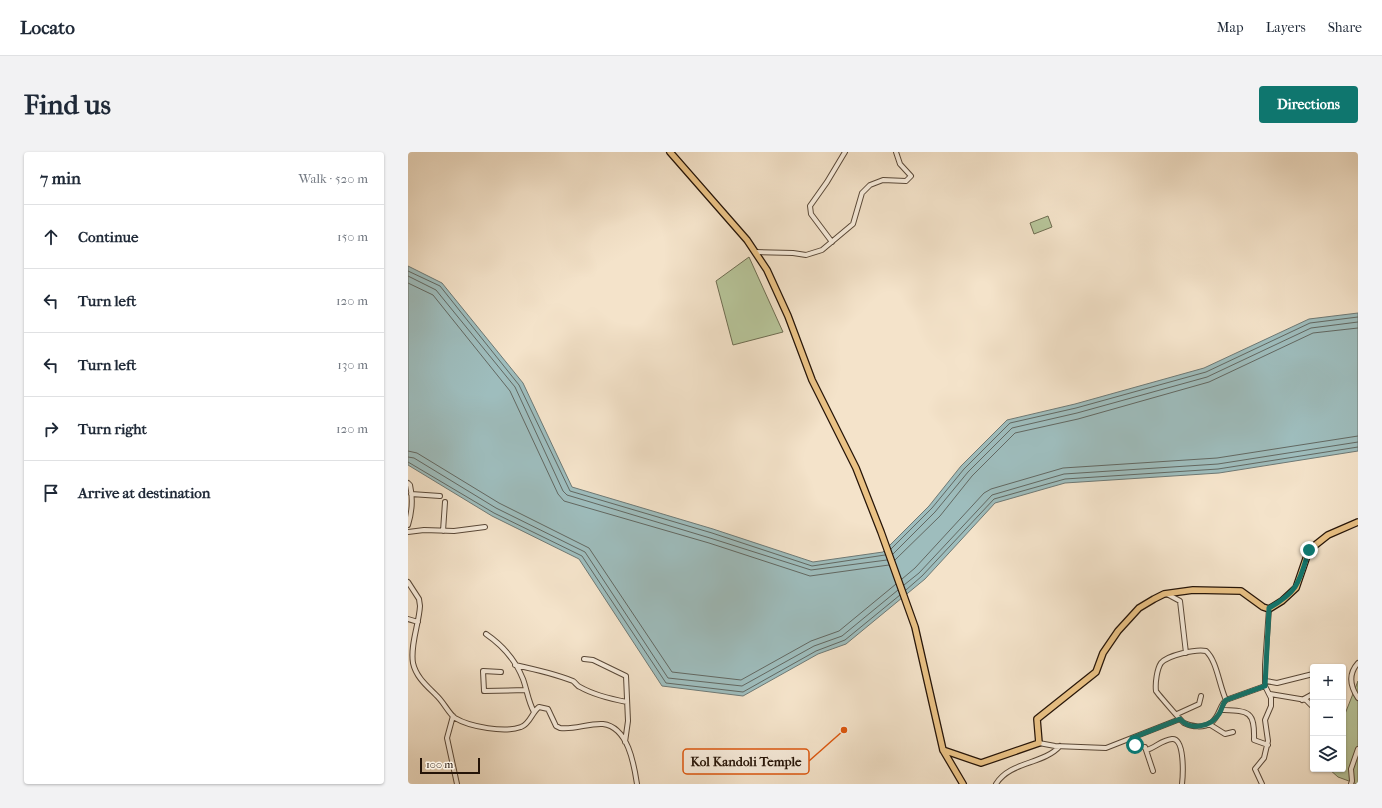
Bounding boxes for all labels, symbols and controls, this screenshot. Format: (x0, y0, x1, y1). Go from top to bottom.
text: Locato (20, 17, 75, 39)
text: Map (1217, 19, 1244, 36)
text: Layers (1266, 19, 1306, 36)
text: Share (1328, 19, 1362, 36)
button: Directions (1259, 86, 1358, 123)
text: Find us (24, 88, 111, 121)
text: 7 min (40, 168, 81, 188)
text: Walk · 520 m (299, 171, 368, 186)
icon: ahead (40, 226, 62, 248)
text: Continue (78, 228, 138, 246)
text: 150 m (337, 229, 368, 244)
icon: left (40, 290, 62, 312)
text: Turn left (78, 292, 136, 310)
text: 120 m (336, 293, 368, 308)
icon: left (40, 354, 62, 376)
text: Turn left (78, 356, 136, 374)
text: 130 m (337, 357, 368, 372)
icon: right (40, 418, 62, 440)
text: Turn right (78, 420, 147, 438)
text: 120 m (336, 421, 368, 436)
icon: arrive (40, 482, 62, 504)
text: Arrive at destination (78, 484, 210, 502)
route end (1300, 541, 1318, 559)
map controls (1310, 664, 1346, 772)
button: + (1310, 664, 1346, 700)
button: − (1310, 700, 1346, 736)
route start (1126, 736, 1144, 754)
button: layers (1310, 736, 1346, 772)
callout: Kol Kandoli Temple (683, 749, 809, 774)
text: Kol Kandoli Temple (691, 754, 802, 770)
scale bar (420, 756, 480, 775)
text: 100 m (426, 758, 454, 771)

